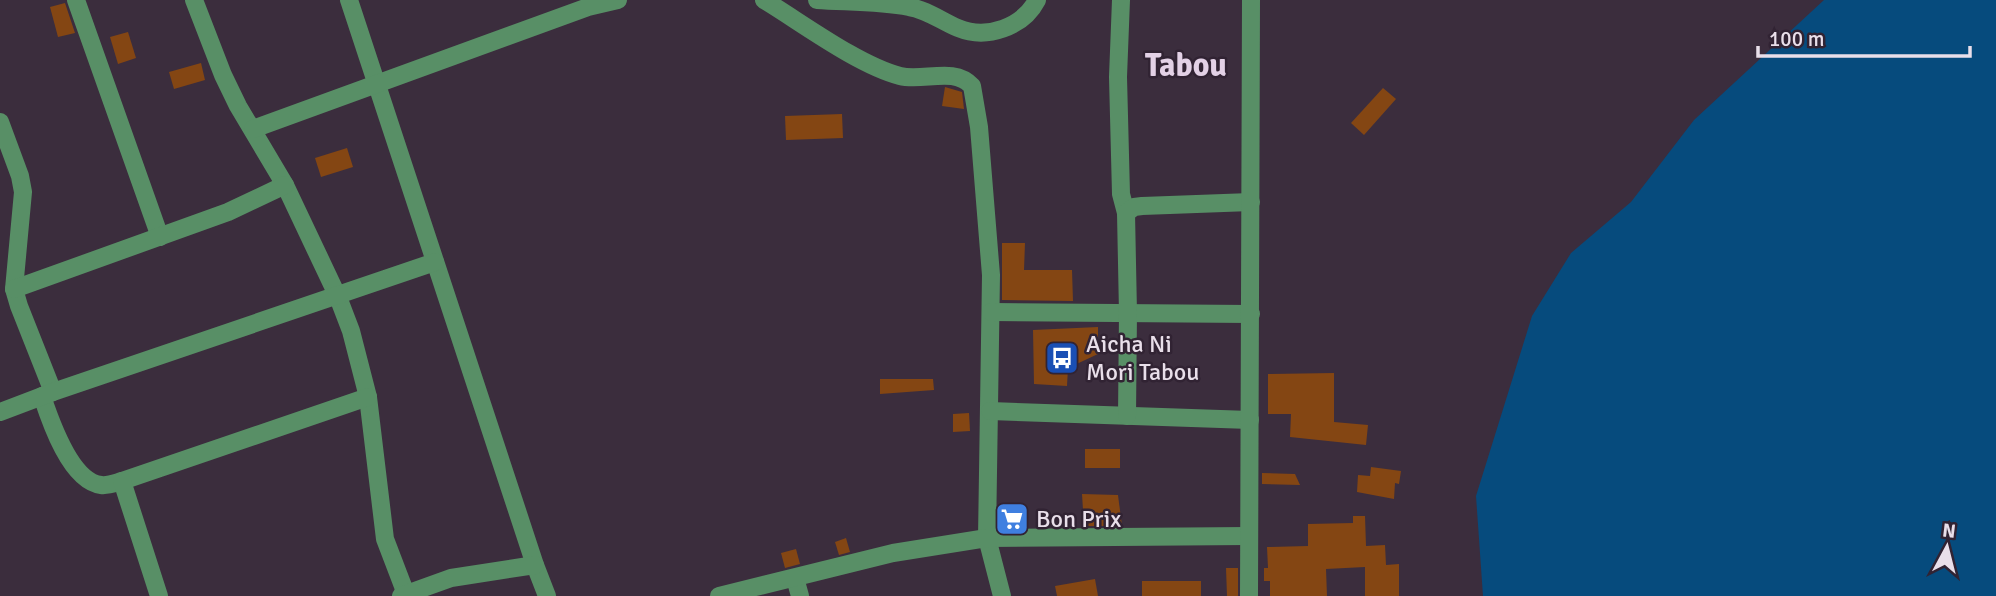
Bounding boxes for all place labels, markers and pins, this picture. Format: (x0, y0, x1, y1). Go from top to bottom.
place label: Aicha Ni Mori Tabou (1086, 329, 1199, 387)
bus stop icon: Aicha Ni Mori Tabou (1043, 339, 1081, 377)
supermarket icon: Bon Prix (993, 500, 1031, 538)
place label: Bon Prix (1036, 504, 1121, 534)

